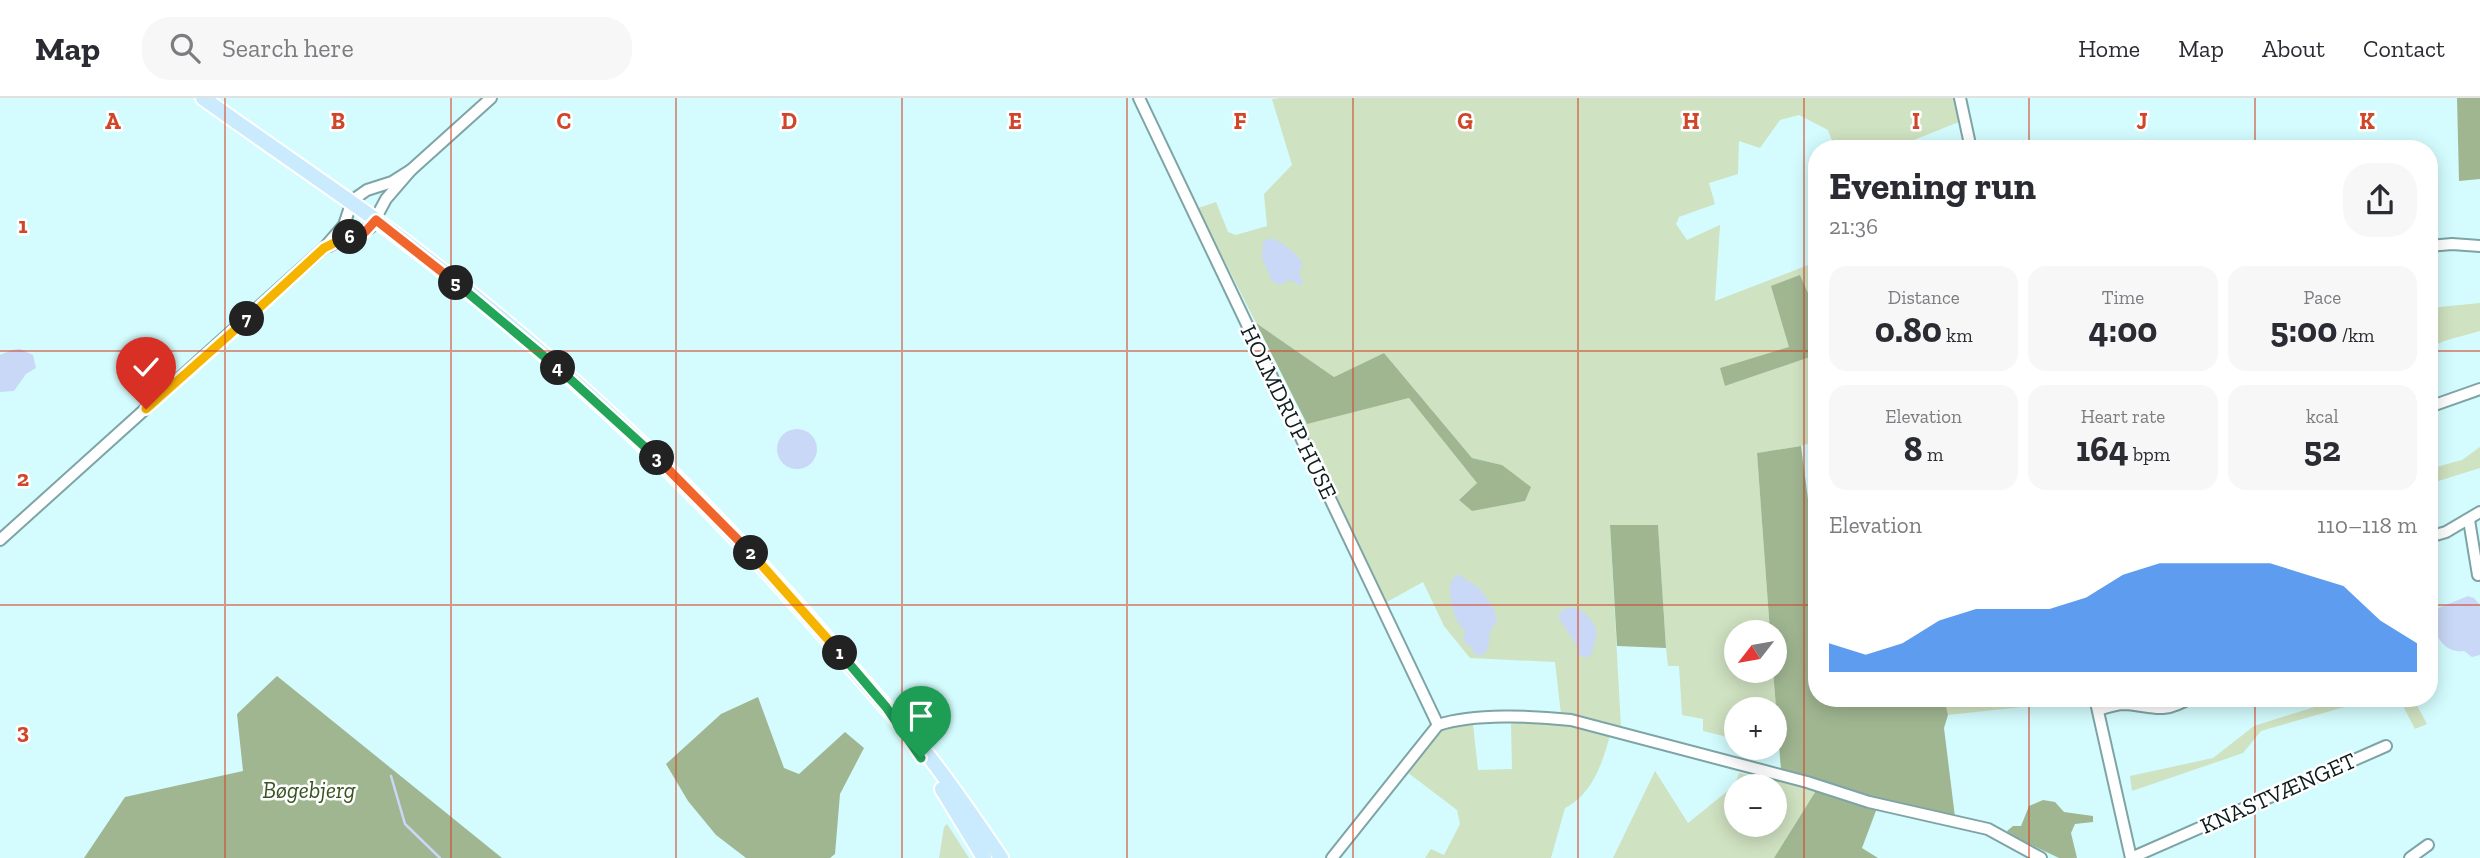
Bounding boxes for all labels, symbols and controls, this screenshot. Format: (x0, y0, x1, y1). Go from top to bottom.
search box (142, 17, 632, 80)
text: Map (35, 29, 100, 68)
icon: search (166, 29, 204, 67)
text: Search here (222, 32, 354, 64)
text: Home (2078, 34, 2140, 63)
text: Map (2178, 34, 2224, 63)
text: About (2262, 34, 2325, 63)
text: Contact (2363, 34, 2445, 63)
text: A (105, 107, 121, 135)
text: B (331, 107, 345, 135)
text: C (557, 107, 571, 135)
text: D (781, 107, 797, 135)
text: E (1008, 107, 1022, 135)
text: F (1233, 107, 1247, 135)
text: G (1457, 107, 1473, 135)
text: H (1682, 107, 1700, 135)
text: I (1912, 107, 1920, 135)
text: J (2136, 107, 2148, 135)
text: K (2359, 107, 2375, 135)
text: Evening run (1829, 163, 2036, 209)
button: share (2343, 163, 2417, 237)
text: 1 (18, 211, 28, 239)
text: 21:36 (1829, 212, 1878, 240)
pin: 6 (332, 220, 368, 254)
text: 6 (344, 225, 355, 248)
pin: 5 (438, 266, 474, 300)
text: 5 (451, 271, 460, 294)
text: Distance (1888, 286, 1960, 309)
text: Time (2102, 286, 2144, 309)
text: Pace (2303, 286, 2341, 309)
pin: 7 (230, 302, 264, 336)
text: 7 (242, 307, 251, 330)
text: 0.80 (1875, 309, 1942, 351)
text: 4:00 (2089, 309, 2157, 351)
text: 5:00 (2270, 309, 2337, 351)
street label: HOLMDRUP HUSE (1235, 320, 1343, 504)
text: km (1942, 324, 1973, 347)
text: /km (2337, 324, 2374, 347)
pin (116, 337, 176, 409)
icon: check (127, 348, 165, 386)
pin: 4 (540, 350, 576, 386)
text: 4 (552, 356, 563, 379)
text: Elevation (1885, 405, 1962, 428)
text: Heart rate (2081, 405, 2165, 428)
text: kcal (2306, 405, 2339, 428)
text: 8 (1904, 428, 1923, 470)
text: 164 (2076, 428, 2129, 470)
text: 52 (2304, 428, 2341, 470)
pin: 3 (640, 440, 674, 476)
text: m (1923, 443, 1943, 466)
text: bpm (2129, 443, 2170, 466)
text: 3 (651, 446, 662, 469)
text: 2 (17, 464, 29, 492)
text: Elevation (1829, 511, 1922, 539)
text: 110–118 m (2317, 511, 2417, 539)
pin: 2 (734, 536, 768, 570)
text: 2 (745, 541, 756, 564)
north arrow (1724, 620, 1787, 682)
map controls (1724, 620, 1787, 837)
pin: 1 (822, 636, 858, 670)
text: 1 (836, 641, 843, 664)
pin (891, 686, 951, 758)
icon: arrive (902, 697, 940, 735)
button: + (1724, 697, 1787, 760)
text: 3 (17, 717, 29, 745)
street label: KNASTVÆNGET (2196, 746, 2360, 840)
button: − (1724, 774, 1787, 837)
park label: Bøgebjerg (262, 776, 356, 804)

